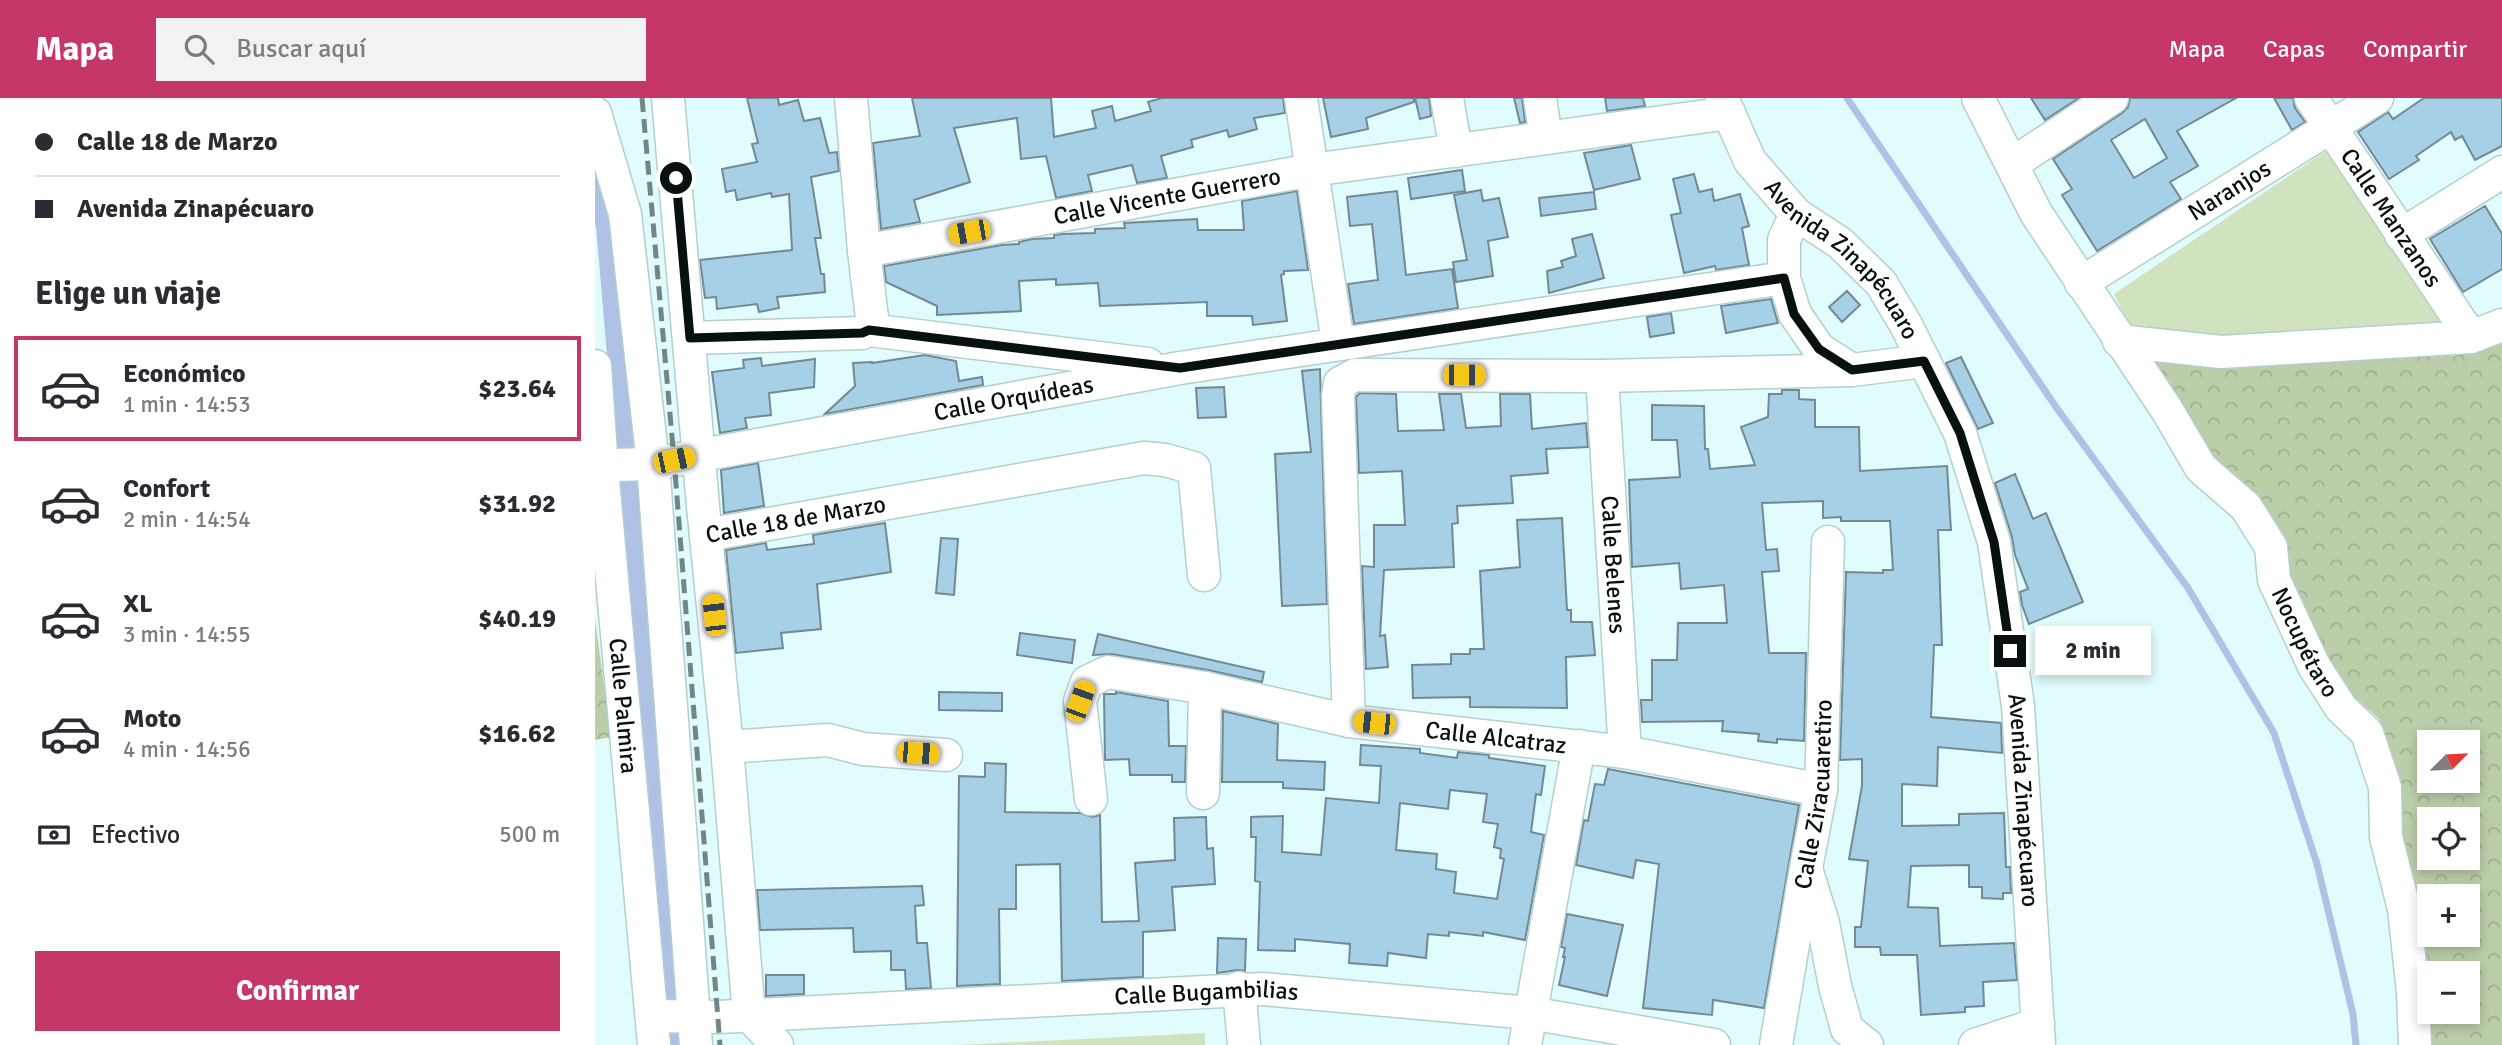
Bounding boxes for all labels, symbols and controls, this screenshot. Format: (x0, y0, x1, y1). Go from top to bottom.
search box (156, 18, 646, 81)
text: Mapa (35, 29, 114, 70)
icon: search (180, 30, 218, 68)
text: Buscar aquí (236, 33, 366, 65)
text: Mapa (2169, 34, 2225, 64)
text: Capas (2263, 34, 2325, 64)
text: Compartir (2363, 34, 2467, 64)
text: Calle 18 de Marzo (77, 126, 278, 158)
street label: Calle Manzanos (2334, 142, 2448, 293)
street label: Naranjos (2182, 153, 2276, 227)
street label: Calle Vicente Guerrero (1051, 161, 1283, 231)
route start (660, 162, 692, 194)
street label: Avenida Zinapécuaro (1758, 173, 1926, 344)
text: Avenida Zinapécuaro (77, 193, 314, 225)
car (947, 218, 992, 246)
text: Elige un viaje (35, 274, 221, 313)
icon: car (39, 357, 102, 420)
text: Económico (123, 358, 246, 390)
car (1444, 365, 1486, 386)
street label: Calle Orquídeas (931, 369, 1096, 428)
text: $23.64 (478, 373, 556, 405)
text: 1 min · 14:53 (123, 390, 251, 419)
car (652, 445, 697, 475)
icon: car (39, 472, 102, 535)
text: Confort (123, 473, 210, 505)
text: $31.92 (478, 488, 556, 520)
street label: Calle 18 de Marzo (703, 489, 888, 550)
street label: Calle Belenes (1594, 495, 1633, 635)
text: 2 min · 14:54 (123, 505, 251, 534)
street label: Nocupétaro (2265, 583, 2345, 703)
icon: car (39, 587, 102, 650)
text: XL (123, 588, 153, 620)
car (702, 593, 727, 637)
text: $40.19 (478, 603, 556, 635)
text: 3 min · 14:55 (123, 620, 251, 649)
callout: 2 min (2035, 626, 2150, 676)
route end (1994, 635, 2026, 667)
text: 2 min (2065, 636, 2121, 665)
street label: Calle Palmira (602, 637, 644, 775)
car (1063, 678, 1098, 724)
street label: Avenida Zinapécuaro (2001, 691, 2045, 908)
street label: Calle Ziracuaretiro (1788, 699, 1839, 891)
icon: car (39, 702, 102, 765)
text: Moto (123, 703, 181, 735)
car (1353, 710, 1396, 736)
street label: Calle Alcatraz (1424, 715, 1568, 760)
text: $16.62 (478, 718, 556, 750)
north arrow (2417, 730, 2480, 793)
map controls (2417, 730, 2480, 1024)
text: 4 min · 14:56 (123, 735, 251, 764)
car (897, 741, 940, 765)
button: locate (2417, 807, 2480, 870)
icon: cash (35, 816, 73, 854)
text: Efectivo (91, 819, 180, 851)
text: 500 m (499, 820, 560, 849)
button: + (2417, 884, 2480, 947)
button: Confirmar (35, 951, 560, 1031)
button: − (2417, 961, 2480, 1024)
street label: Calle Bugambilias (1113, 974, 1300, 1012)

